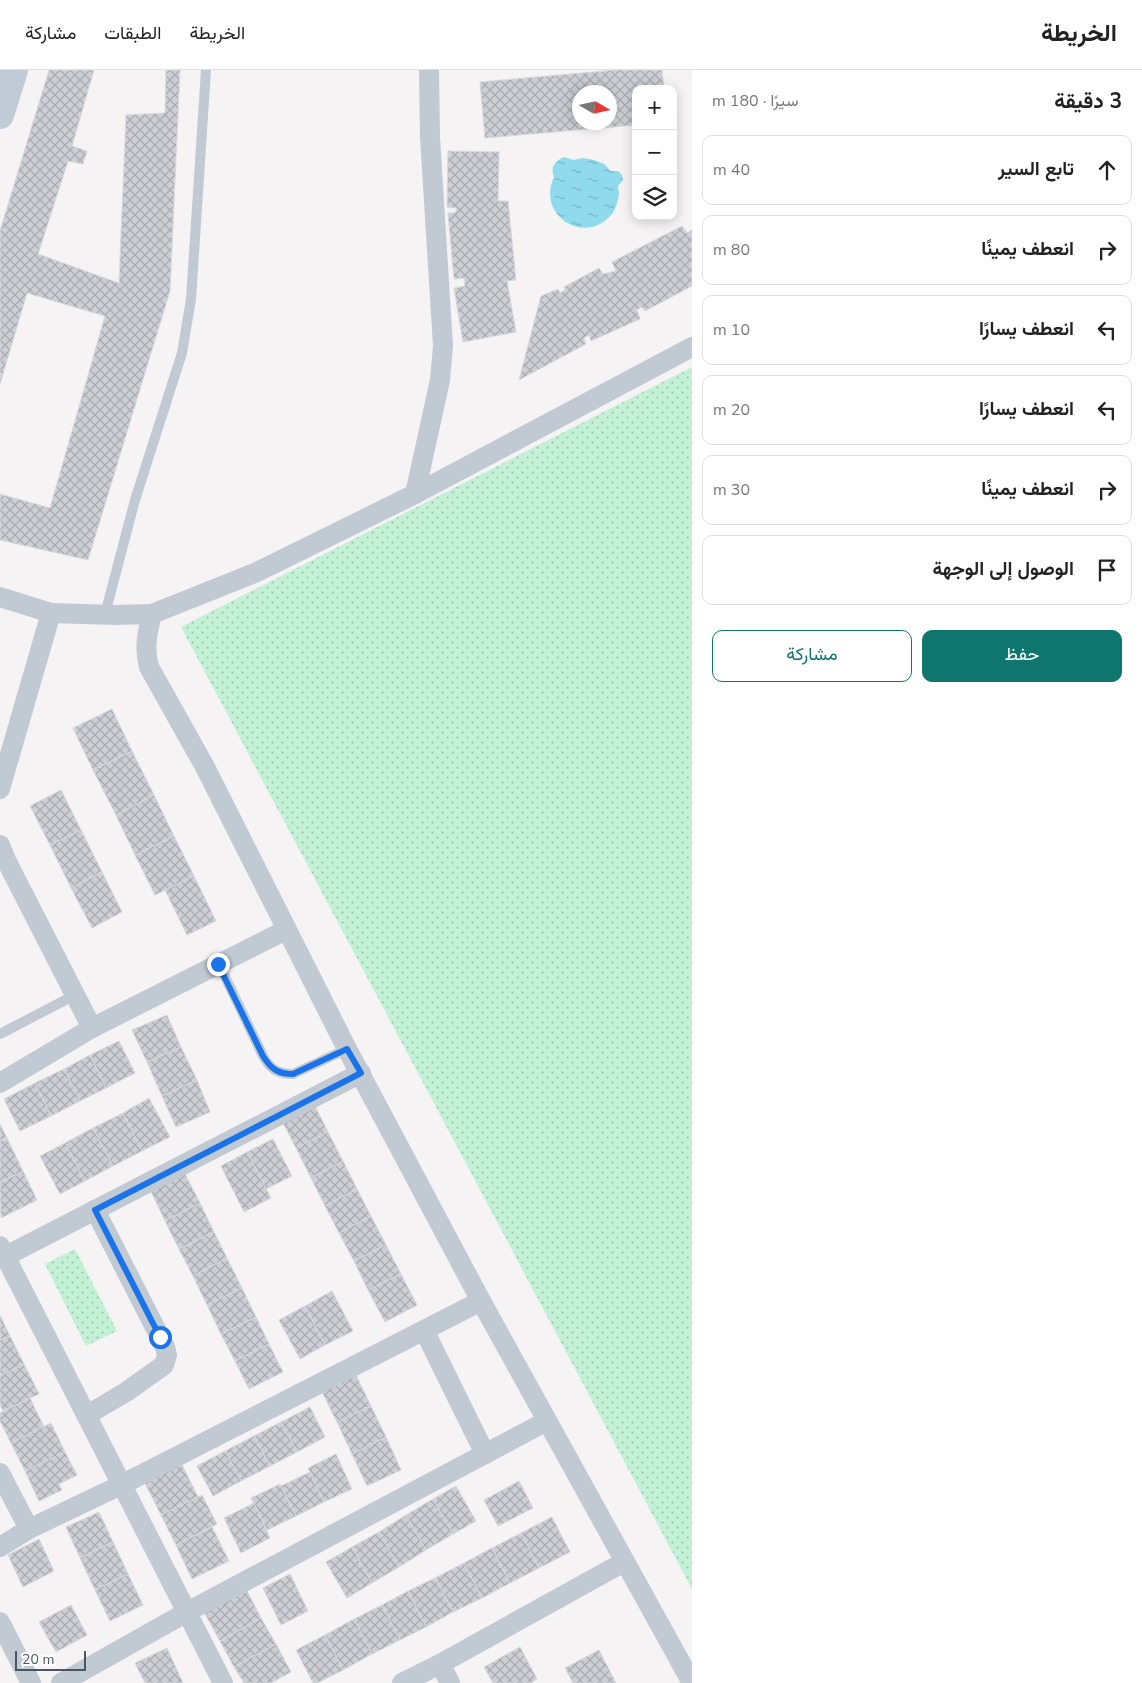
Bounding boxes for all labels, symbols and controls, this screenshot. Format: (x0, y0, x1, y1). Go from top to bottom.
text: الخريطة (1041, 17, 1117, 49)
text: مشاركة (25, 21, 76, 45)
text: الطبقات (104, 21, 161, 45)
text: الخريطة (189, 21, 245, 45)
north arrow (572, 85, 617, 130)
map controls (632, 85, 677, 220)
button: + (632, 85, 677, 130)
text: 3 دقيقة (1054, 87, 1122, 115)
text: سيرًا · 180 m (712, 90, 798, 112)
button: − (632, 130, 677, 175)
text: تابع السير (998, 156, 1074, 182)
icon: ahead (1093, 156, 1121, 184)
text: 40 m (713, 159, 750, 181)
button: layers (632, 175, 677, 220)
text: انعطف يمينًا (981, 236, 1074, 262)
icon: right (1093, 236, 1121, 264)
text: 80 m (713, 239, 750, 261)
text: انعطف يسارًا (979, 316, 1074, 342)
icon: left (1093, 316, 1121, 344)
text: 10 m (713, 319, 750, 341)
text: انعطف يسارًا (979, 396, 1074, 422)
icon: left (1093, 396, 1121, 424)
text: 20 m (713, 399, 750, 421)
text: انعطف يمينًا (981, 476, 1074, 502)
icon: right (1093, 476, 1121, 504)
text: 30 m (713, 479, 750, 501)
text: الوصول إلى الوجهة (932, 556, 1074, 582)
icon: arrive (1093, 556, 1121, 584)
button: مشاركة (712, 630, 912, 682)
button: حفظ (922, 630, 1122, 682)
route end (207, 953, 230, 976)
route start (149, 1326, 172, 1349)
scale bar (15, 1648, 86, 1671)
text: 20 m (22, 1650, 54, 1669)

